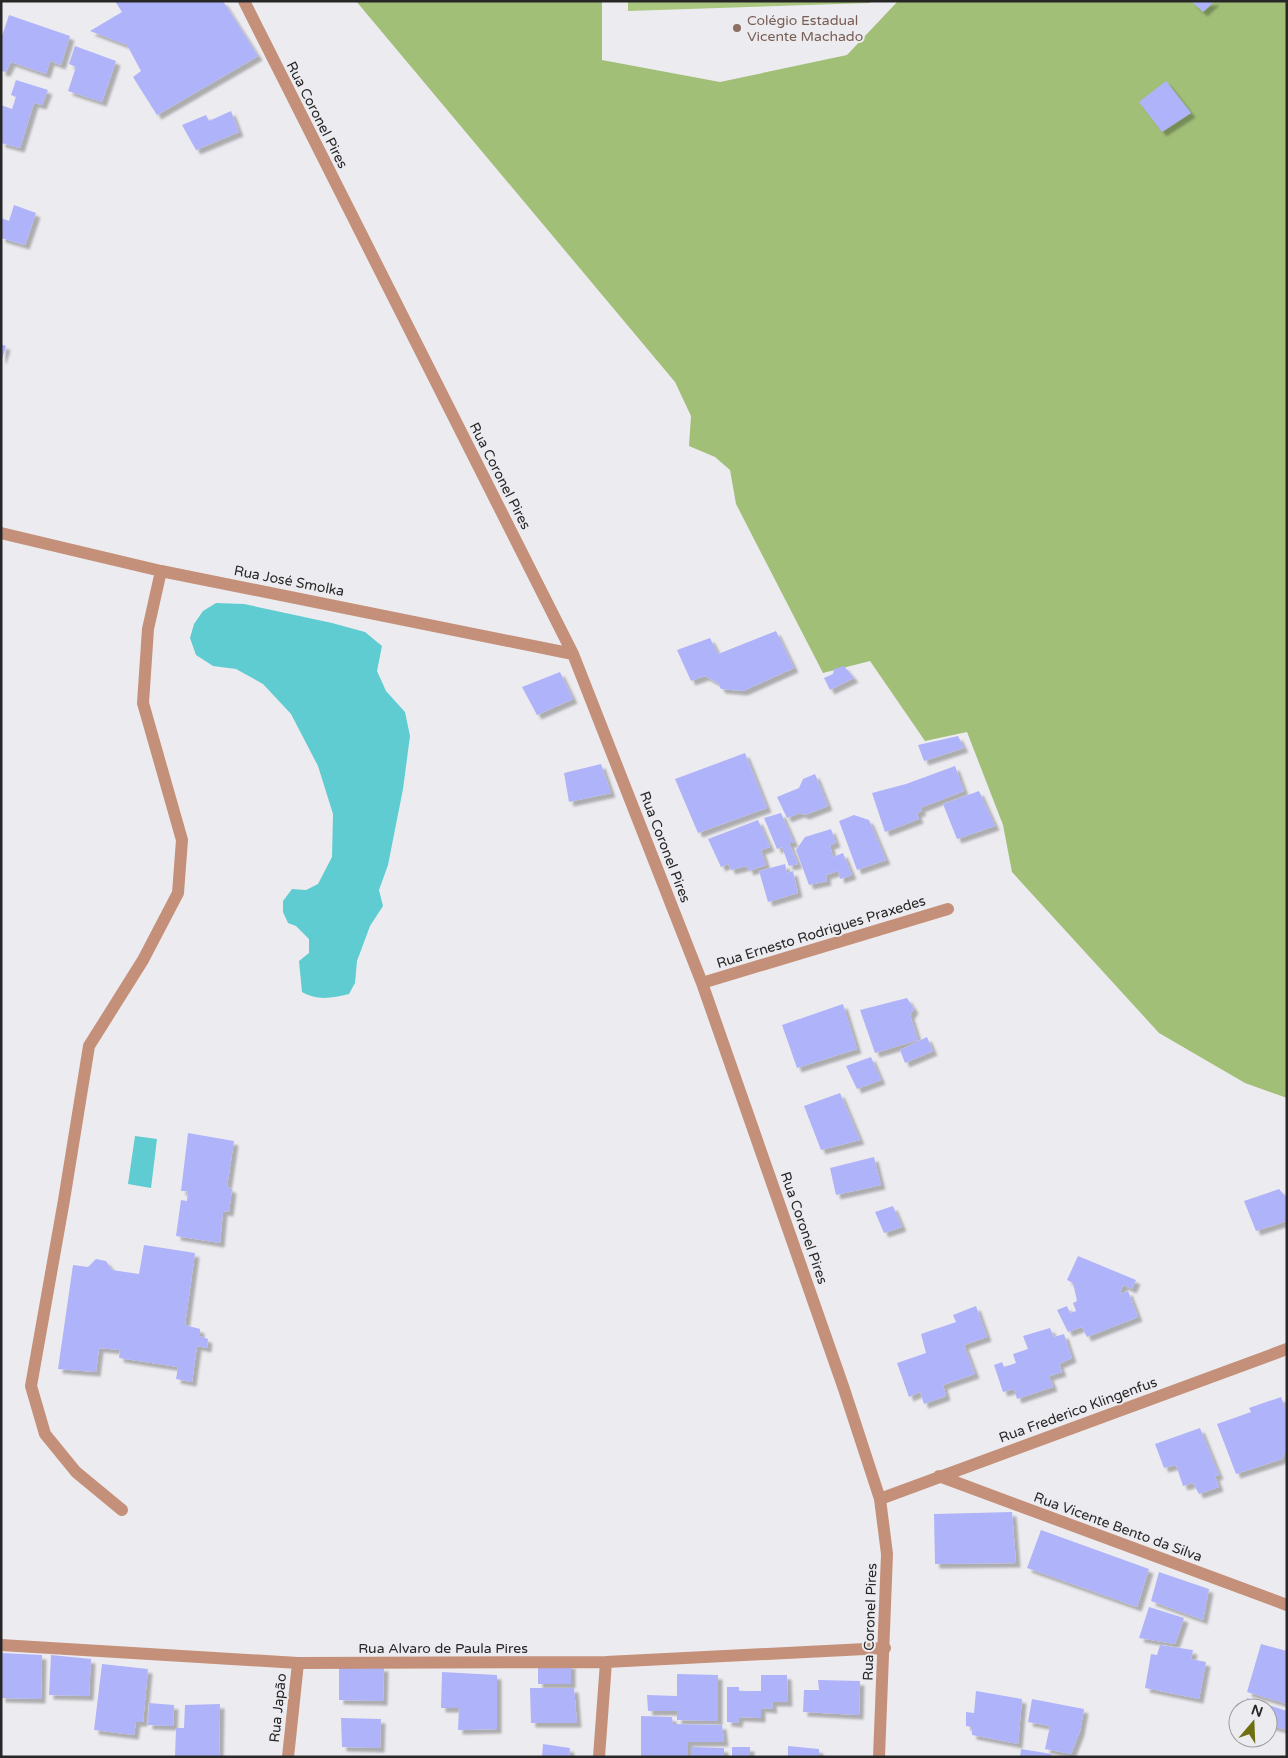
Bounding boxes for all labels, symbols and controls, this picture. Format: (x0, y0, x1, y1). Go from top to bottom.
place label: Colégio Estadual Vicente Machado (747, 12, 863, 45)
marker: Colégio Estadual Vicente Machado (731, 22, 743, 34)
street label: Rua Coronel Pires (283, 59, 351, 172)
street label: Rua Coronel Pires (466, 420, 534, 533)
street label: Rua José Smolka (232, 562, 346, 600)
street label: Rua Coronel Pires (636, 789, 694, 905)
street label: Rua Ernesto Rodrigues Praxedes (714, 892, 928, 972)
street label: Rua Coronel Pires (777, 1170, 831, 1287)
street label: Rua Frederico Klingenfus (997, 1373, 1160, 1447)
street label: Rua Vicente Bento da Silva (1032, 1489, 1204, 1565)
street label: Rua Coronel Pires (859, 1563, 881, 1681)
street label: Rua Alvaro de Paula Pires (358, 1640, 528, 1657)
street label: Rua Japão (266, 1672, 290, 1744)
north arrow (1228, 1698, 1278, 1748)
text: N (1249, 1701, 1265, 1721)

